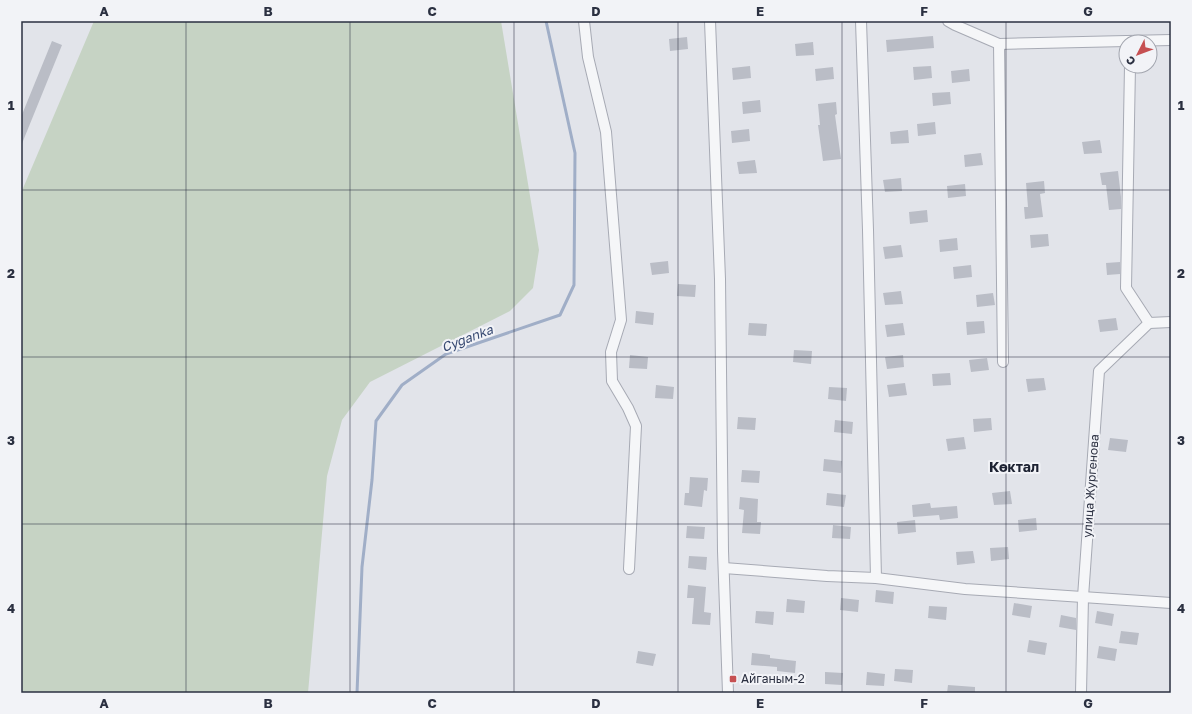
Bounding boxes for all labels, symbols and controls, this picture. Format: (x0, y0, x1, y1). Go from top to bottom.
text: A (99, 3, 109, 19)
text: B (263, 3, 273, 19)
text: C (427, 3, 437, 19)
text: D (591, 3, 601, 19)
text: E (756, 3, 764, 19)
text: F (920, 3, 928, 19)
text: G (1083, 3, 1093, 19)
north arrow (1118, 34, 1158, 74)
text: С (1123, 54, 1138, 68)
text: 1 (8, 97, 15, 113)
text: 1 (1178, 97, 1185, 113)
text: 2 (7, 265, 15, 281)
text: 2 (1177, 265, 1185, 281)
water label: Cyganka (439, 321, 496, 355)
text: 3 (7, 432, 15, 448)
text: 3 (1177, 432, 1185, 448)
street label: улица Жургенова (1079, 434, 1102, 538)
district label: Көктал (989, 458, 1039, 475)
text: 4 (7, 600, 15, 616)
text: 4 (1177, 600, 1185, 616)
place label: Айганым-2 (741, 671, 805, 686)
marker: Айганым-2 (728, 674, 738, 684)
text: A (99, 695, 109, 711)
text: B (263, 695, 273, 711)
text: C (427, 695, 437, 711)
text: D (591, 695, 601, 711)
text: E (756, 695, 764, 711)
text: F (920, 695, 928, 711)
text: G (1083, 695, 1093, 711)

